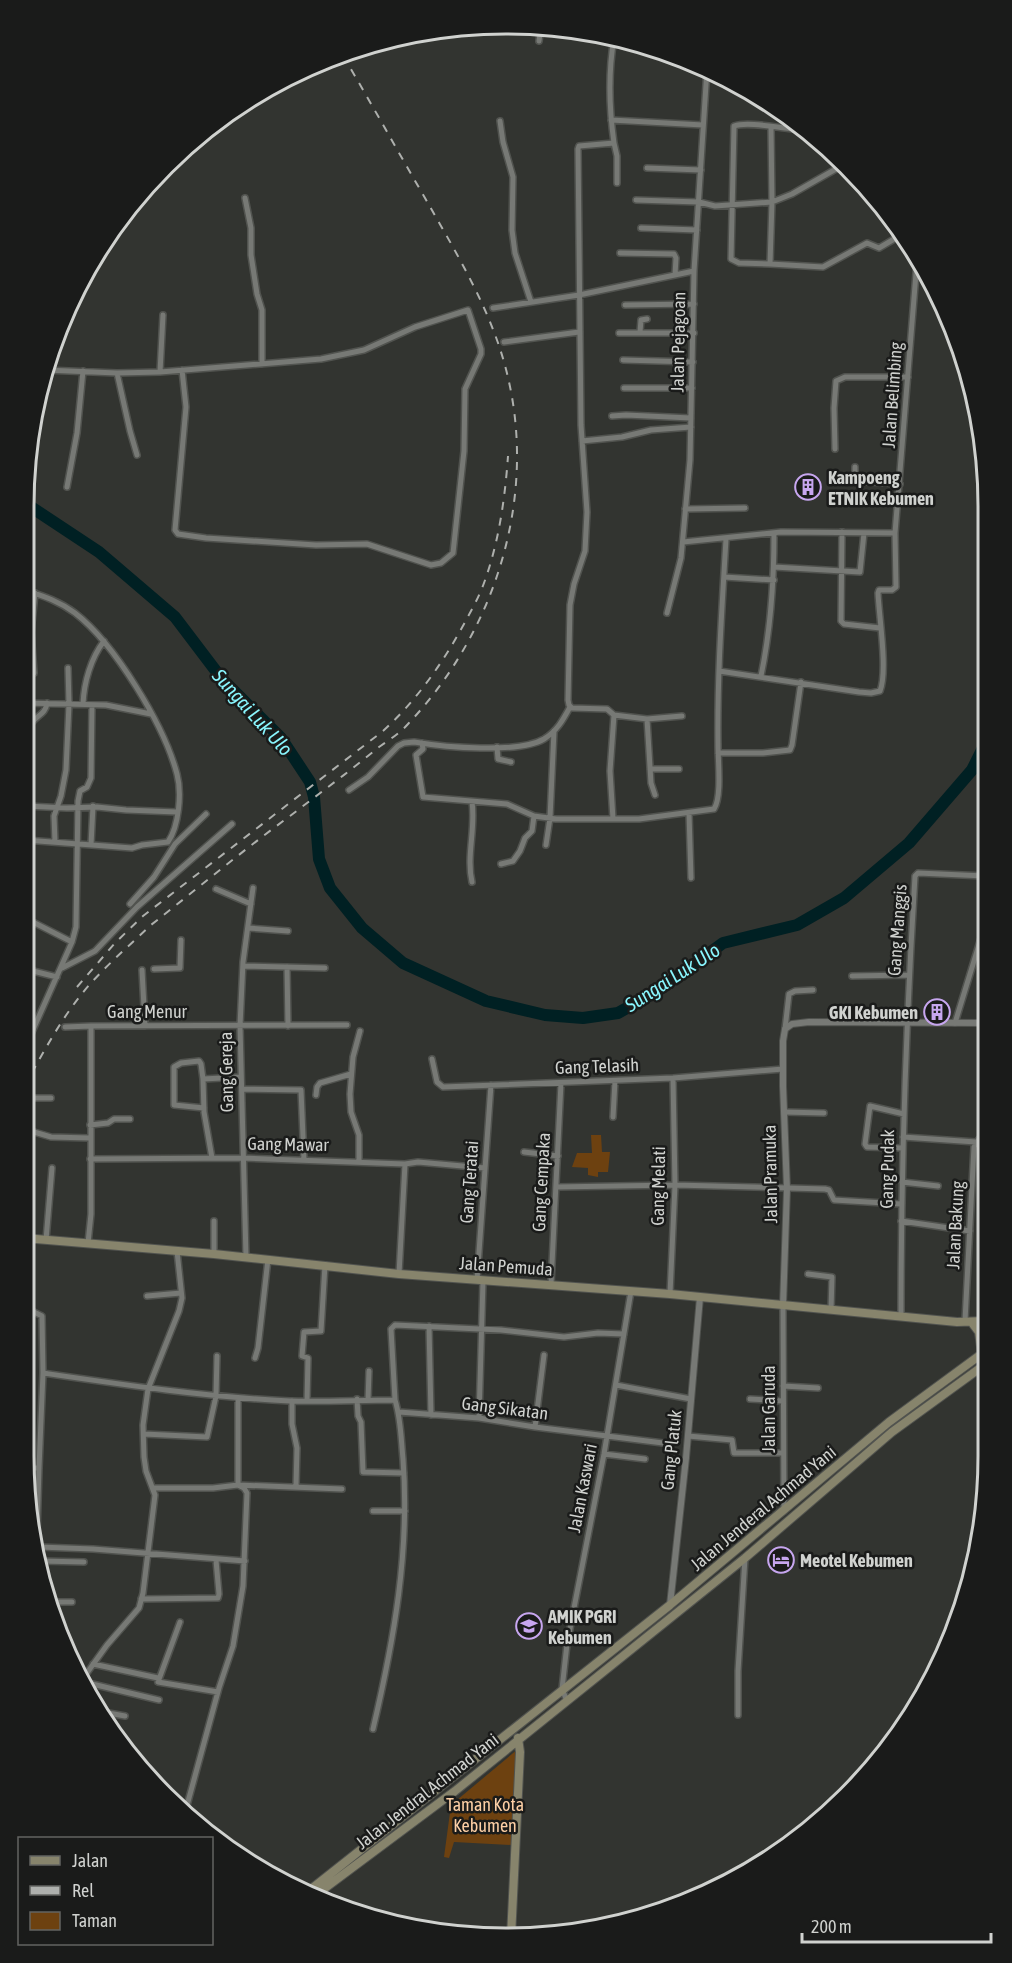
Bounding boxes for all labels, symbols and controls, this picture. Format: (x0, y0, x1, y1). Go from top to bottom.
street label: Jalan Pejagoan (667, 291, 689, 393)
street label: Jalan Belimbing (878, 341, 906, 449)
place label: Kampoeng ETNIK Kebumen (828, 467, 934, 509)
building icon: Kampoeng ETNIK Kebumen (793, 472, 823, 502)
water label: Sungai Luk Ulo (207, 663, 298, 760)
street label: Gang Manggis (883, 884, 911, 976)
water label: Sungai Luk Ulo (619, 938, 724, 1017)
building icon: GKI Kebumen (922, 997, 952, 1027)
street label: Gang Menur (107, 1001, 188, 1022)
place label: GKI Kebumen (829, 1002, 918, 1023)
street label: Gang Gereja (215, 1032, 237, 1112)
street label: Gang Telasih (555, 1054, 639, 1078)
street label: Jalan Pramuka (759, 1125, 781, 1223)
street label: Gang Pudak (876, 1129, 898, 1209)
street label: Gang Cempaka (528, 1132, 554, 1232)
street label: Gang Mawar (247, 1133, 330, 1155)
street label: Gang Teratai (456, 1140, 482, 1224)
street label: Gang Melati (647, 1146, 669, 1226)
street label: Jalan Bakung (942, 1180, 968, 1270)
street label: Jalan Pemuda (458, 1252, 554, 1280)
street label: Jalan Garuda (758, 1365, 779, 1453)
street label: Gang Sikatan (460, 1392, 550, 1424)
street label: Gang Platuk (656, 1409, 686, 1491)
street label: Jalan Jenderal Achmad Yani (686, 1441, 840, 1575)
street label: Jalan Kaswari (563, 1442, 601, 1534)
hotel icon: Meotel Kebumen (766, 1545, 796, 1575)
place label: Meotel Kebumen (800, 1550, 913, 1571)
place label: AMIK PGRI Kebumen (547, 1606, 617, 1648)
school or university icon: AMIK PGRI Kebumen (514, 1611, 544, 1641)
street label: Jalan Jendral Achmad Yani (352, 1729, 502, 1853)
park label: Taman Kota Kebumen (446, 1794, 524, 1836)
legend (18, 1837, 213, 1945)
text: Jalan (72, 1850, 108, 1871)
text: Rel (72, 1880, 94, 1901)
scale bar (802, 1906, 991, 1944)
text: Taman (72, 1910, 117, 1931)
text: 200 m (811, 1916, 852, 1937)

